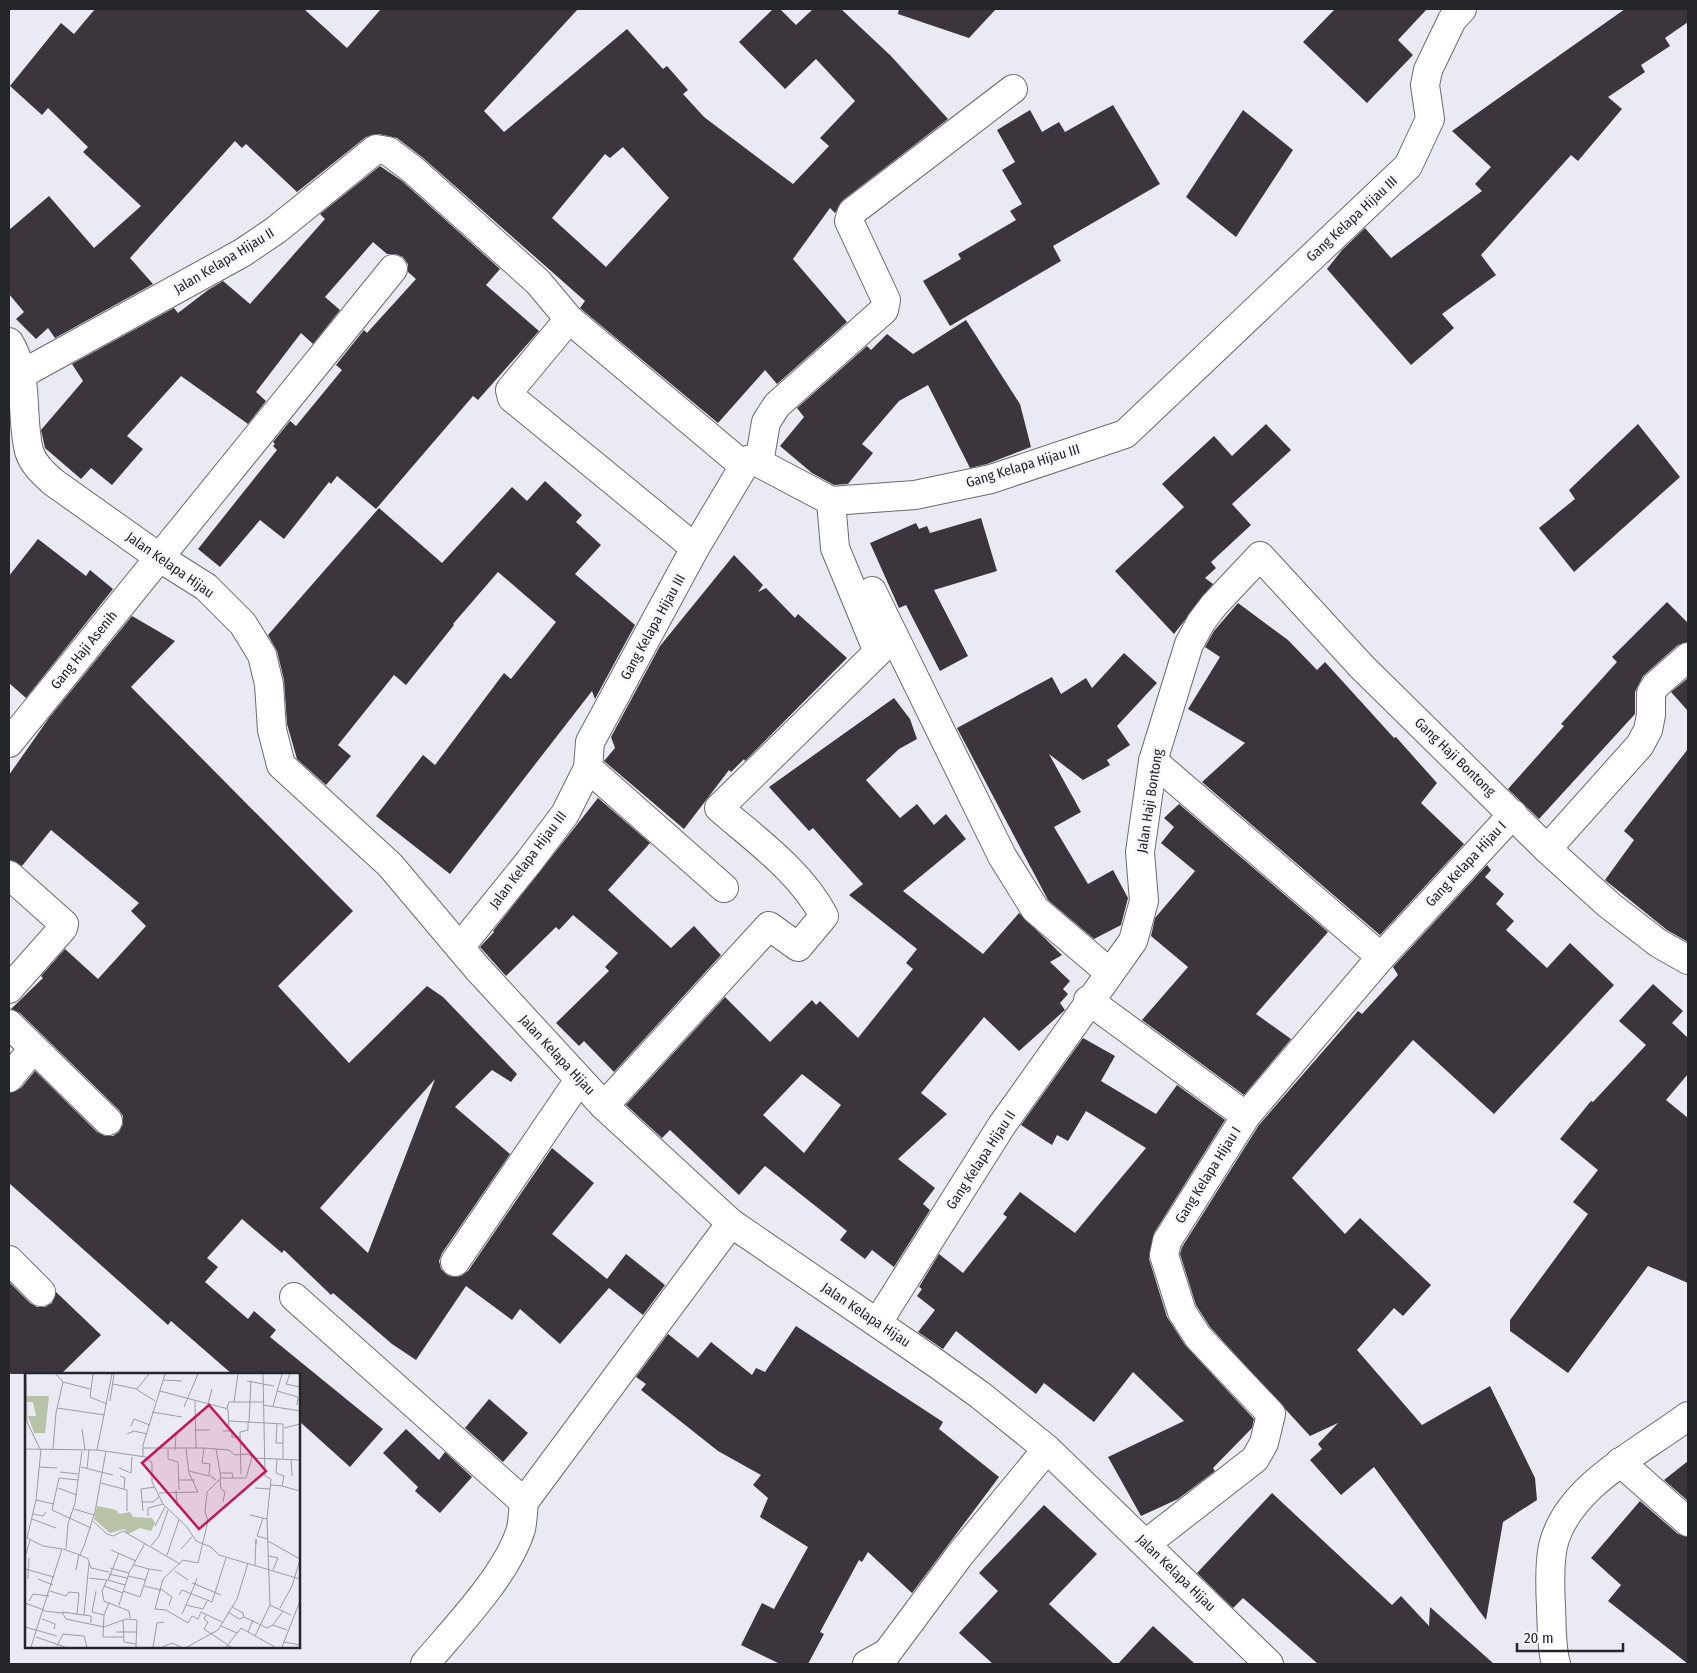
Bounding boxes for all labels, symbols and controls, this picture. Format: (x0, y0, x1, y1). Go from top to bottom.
street label: Gang Kelapa Hijau III (1303, 172, 1401, 266)
street label: Jalan Kelapa Hijau II (171, 224, 277, 298)
street label: Gang Kelapa Hijau III (964, 441, 1082, 491)
street label: Jalan Kelapa Hijau (123, 528, 217, 602)
street label: Gang Kelapa Hijau III (617, 571, 689, 683)
street label: Gang Haji Asenih (47, 607, 121, 693)
street label: Gang Haji Bontong (1411, 714, 1499, 800)
street label: Jalan Haji Bontong (1133, 747, 1167, 854)
street label: Jalan Kelapa Hijau III (486, 808, 570, 912)
street label: Gang Kelapa Hijau I (1422, 818, 1510, 910)
street label: Jalan Kelapa Hijau (515, 1011, 599, 1099)
street label: Gang Kelapa Hijau II (943, 1107, 1019, 1213)
street label: Gang Kelapa Hijau I (1171, 1123, 1245, 1227)
street label: Jalan Kelapa Hijau (818, 1279, 914, 1351)
inset map (25, 1373, 300, 1648)
street label: Jalan Kelapa Hijau (1133, 1531, 1219, 1615)
scale bar (1517, 1620, 1623, 1652)
text: 20 m (1524, 1629, 1554, 1647)

